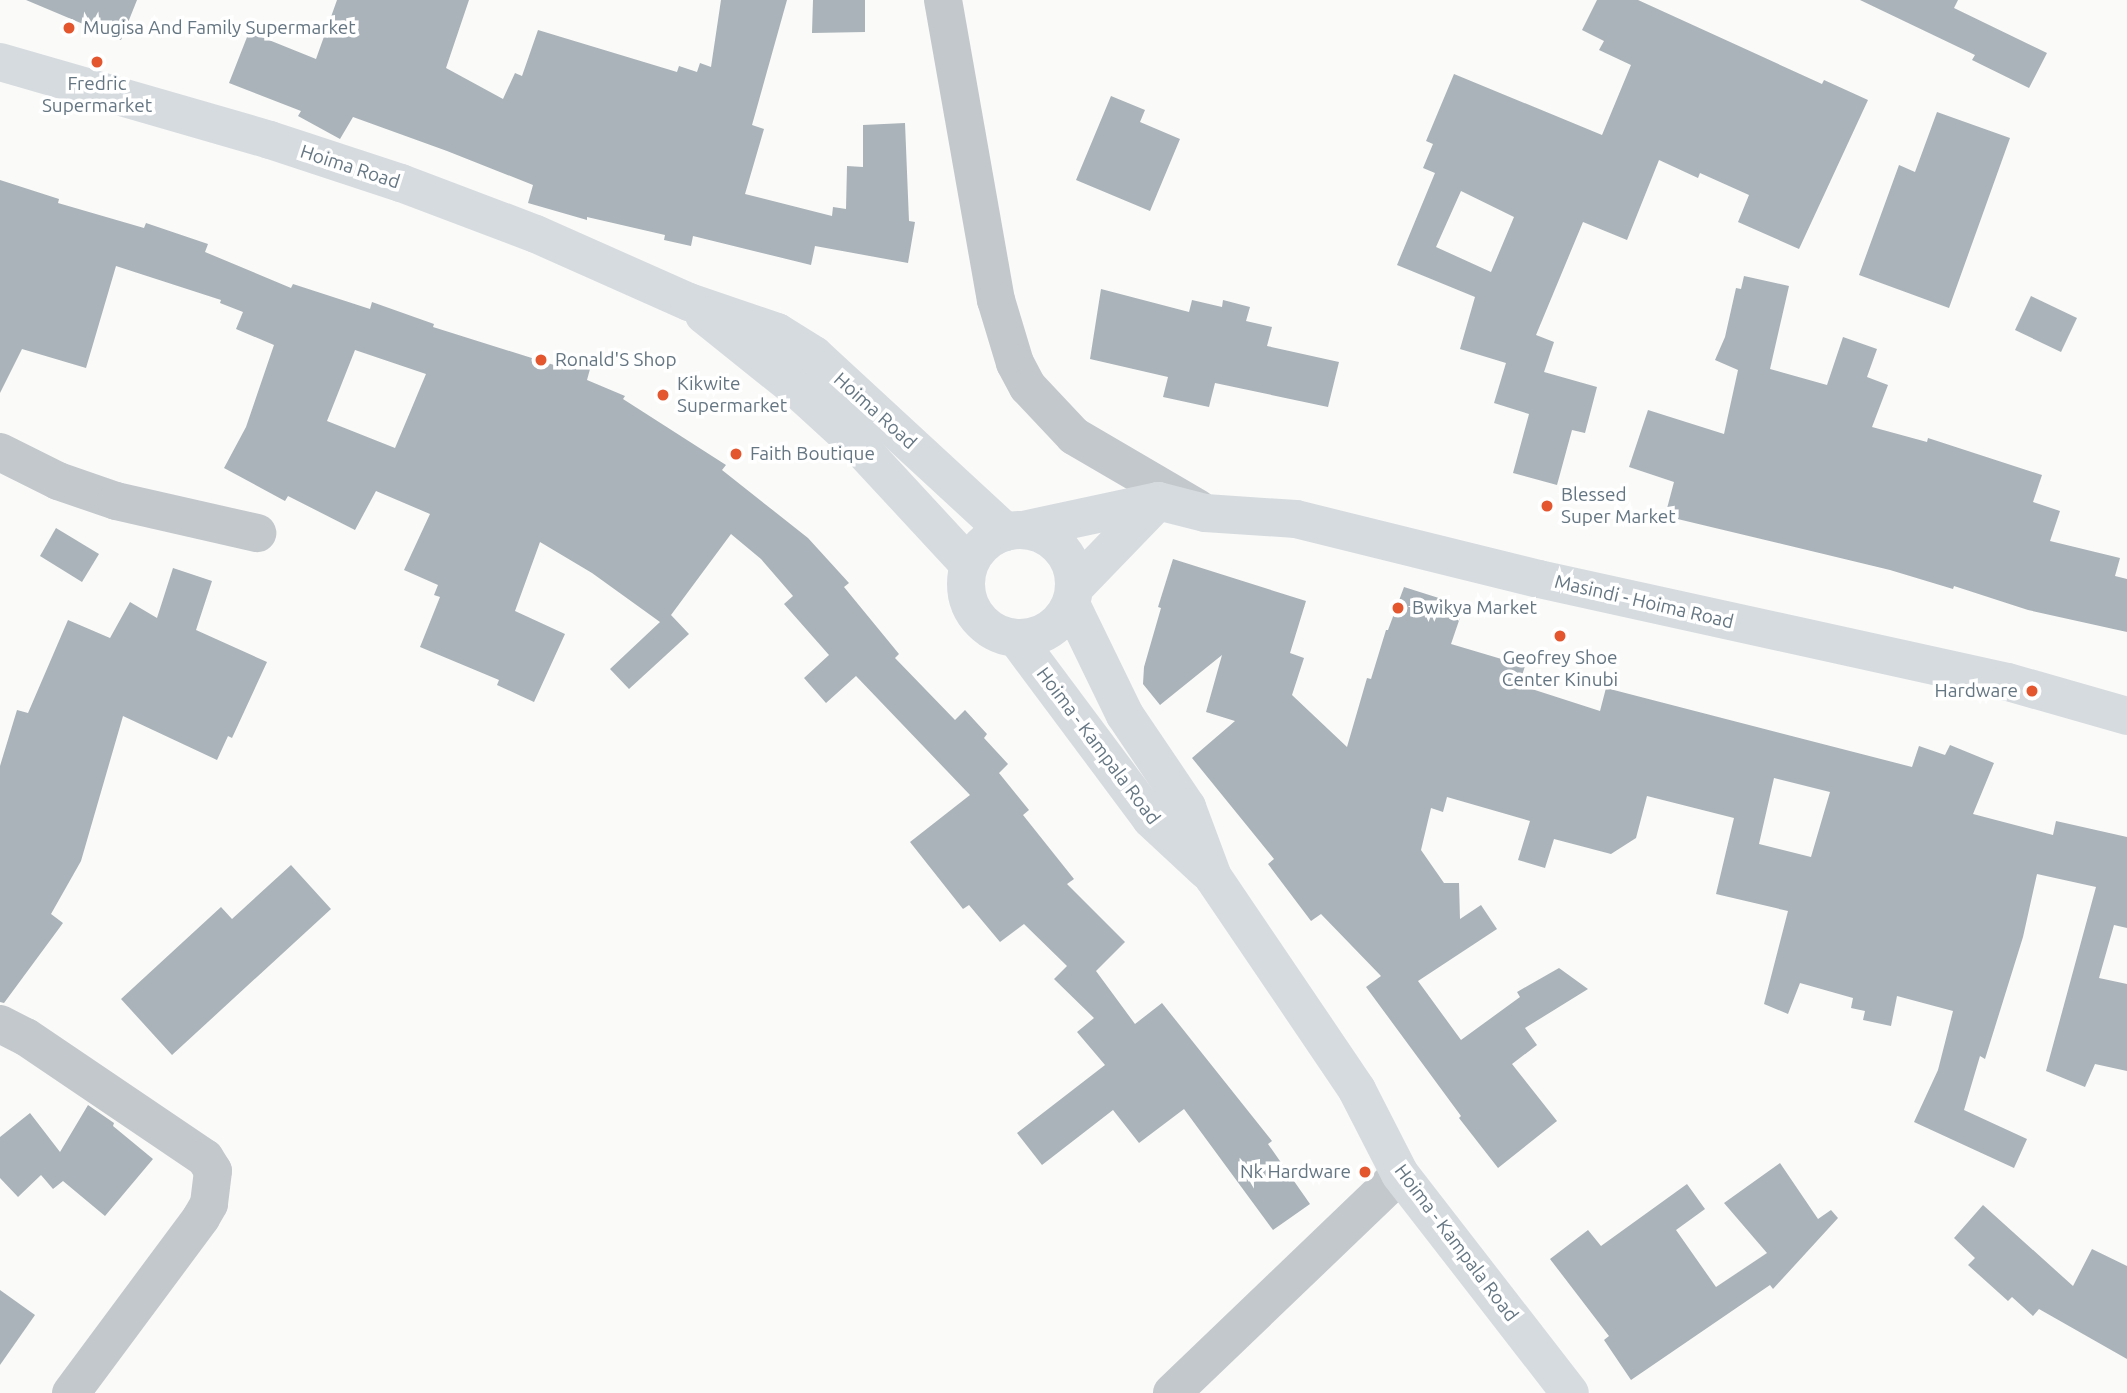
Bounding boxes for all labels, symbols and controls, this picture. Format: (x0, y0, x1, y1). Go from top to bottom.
place label: Mugisa And Family Supermarket (83, 17, 356, 39)
marker: Mugisa And Family Supermarket (61, 20, 77, 36)
marker: Fredric Supermarket (89, 54, 105, 70)
place label: Fredric Supermarket (42, 73, 152, 117)
street label: Hoima Road (297, 140, 403, 194)
place label: Ronald'S Shop (555, 349, 677, 371)
marker: Ronald'S Shop (533, 352, 549, 368)
street label: Hoima Road (829, 368, 921, 454)
place label: Kikwite Supermarket (677, 373, 787, 417)
marker: Kikwite Supermarket (655, 387, 671, 403)
place label: Faith Boutique (750, 443, 875, 465)
marker: Faith Boutique (728, 446, 744, 462)
place label: Blessed Super Market (1561, 484, 1676, 528)
marker: Blessed Super Market (1539, 498, 1555, 514)
street label: Masindi - Hoima Road (1552, 570, 1736, 634)
place label: Bwikya Market (1412, 597, 1537, 619)
marker: Bwikya Market (1390, 600, 1406, 616)
marker: Geofrey Shoe Center Kinubi (1552, 628, 1568, 644)
place label: Geofrey Shoe Center Kinubi (1502, 647, 1618, 691)
street label: Hoima - Kampala Road (1031, 663, 1165, 829)
place label: Hardware (1935, 680, 2018, 702)
marker: Hardware (2024, 683, 2040, 699)
street label: Hoima - Kampala Road (1389, 1160, 1523, 1326)
place label: Nk Hardware (1240, 1161, 1351, 1183)
marker: Nk Hardware (1357, 1164, 1373, 1180)

